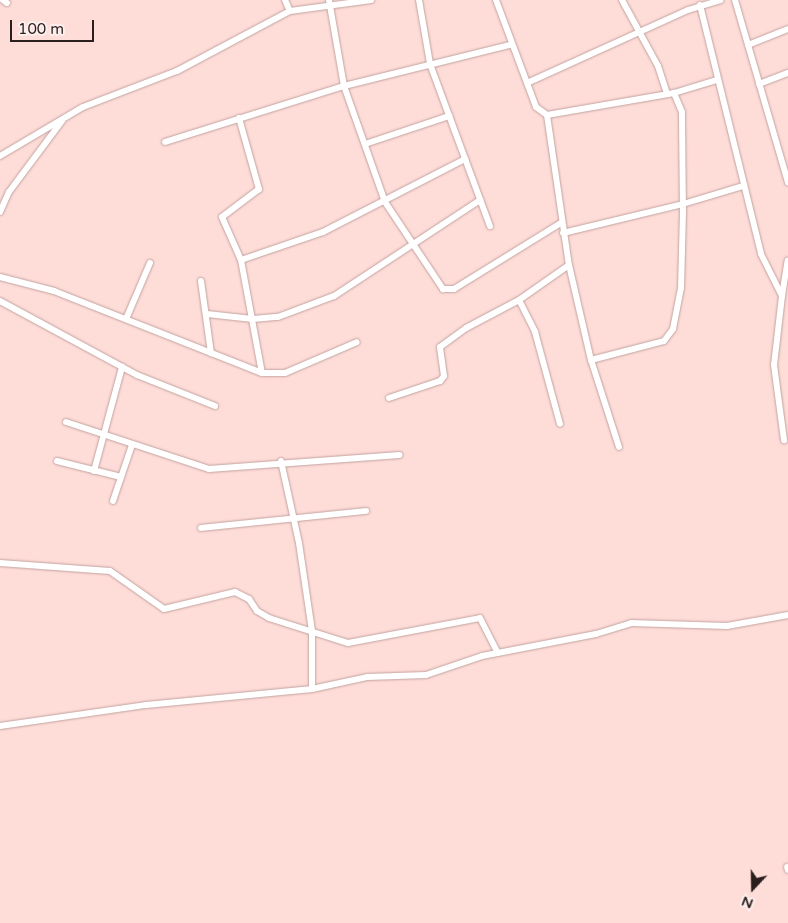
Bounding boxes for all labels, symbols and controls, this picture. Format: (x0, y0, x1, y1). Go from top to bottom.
scale bar (12, 10, 96, 42)
text: 100 m (18, 20, 64, 38)
north arrow (728, 863, 778, 913)
text: N (739, 893, 756, 912)

